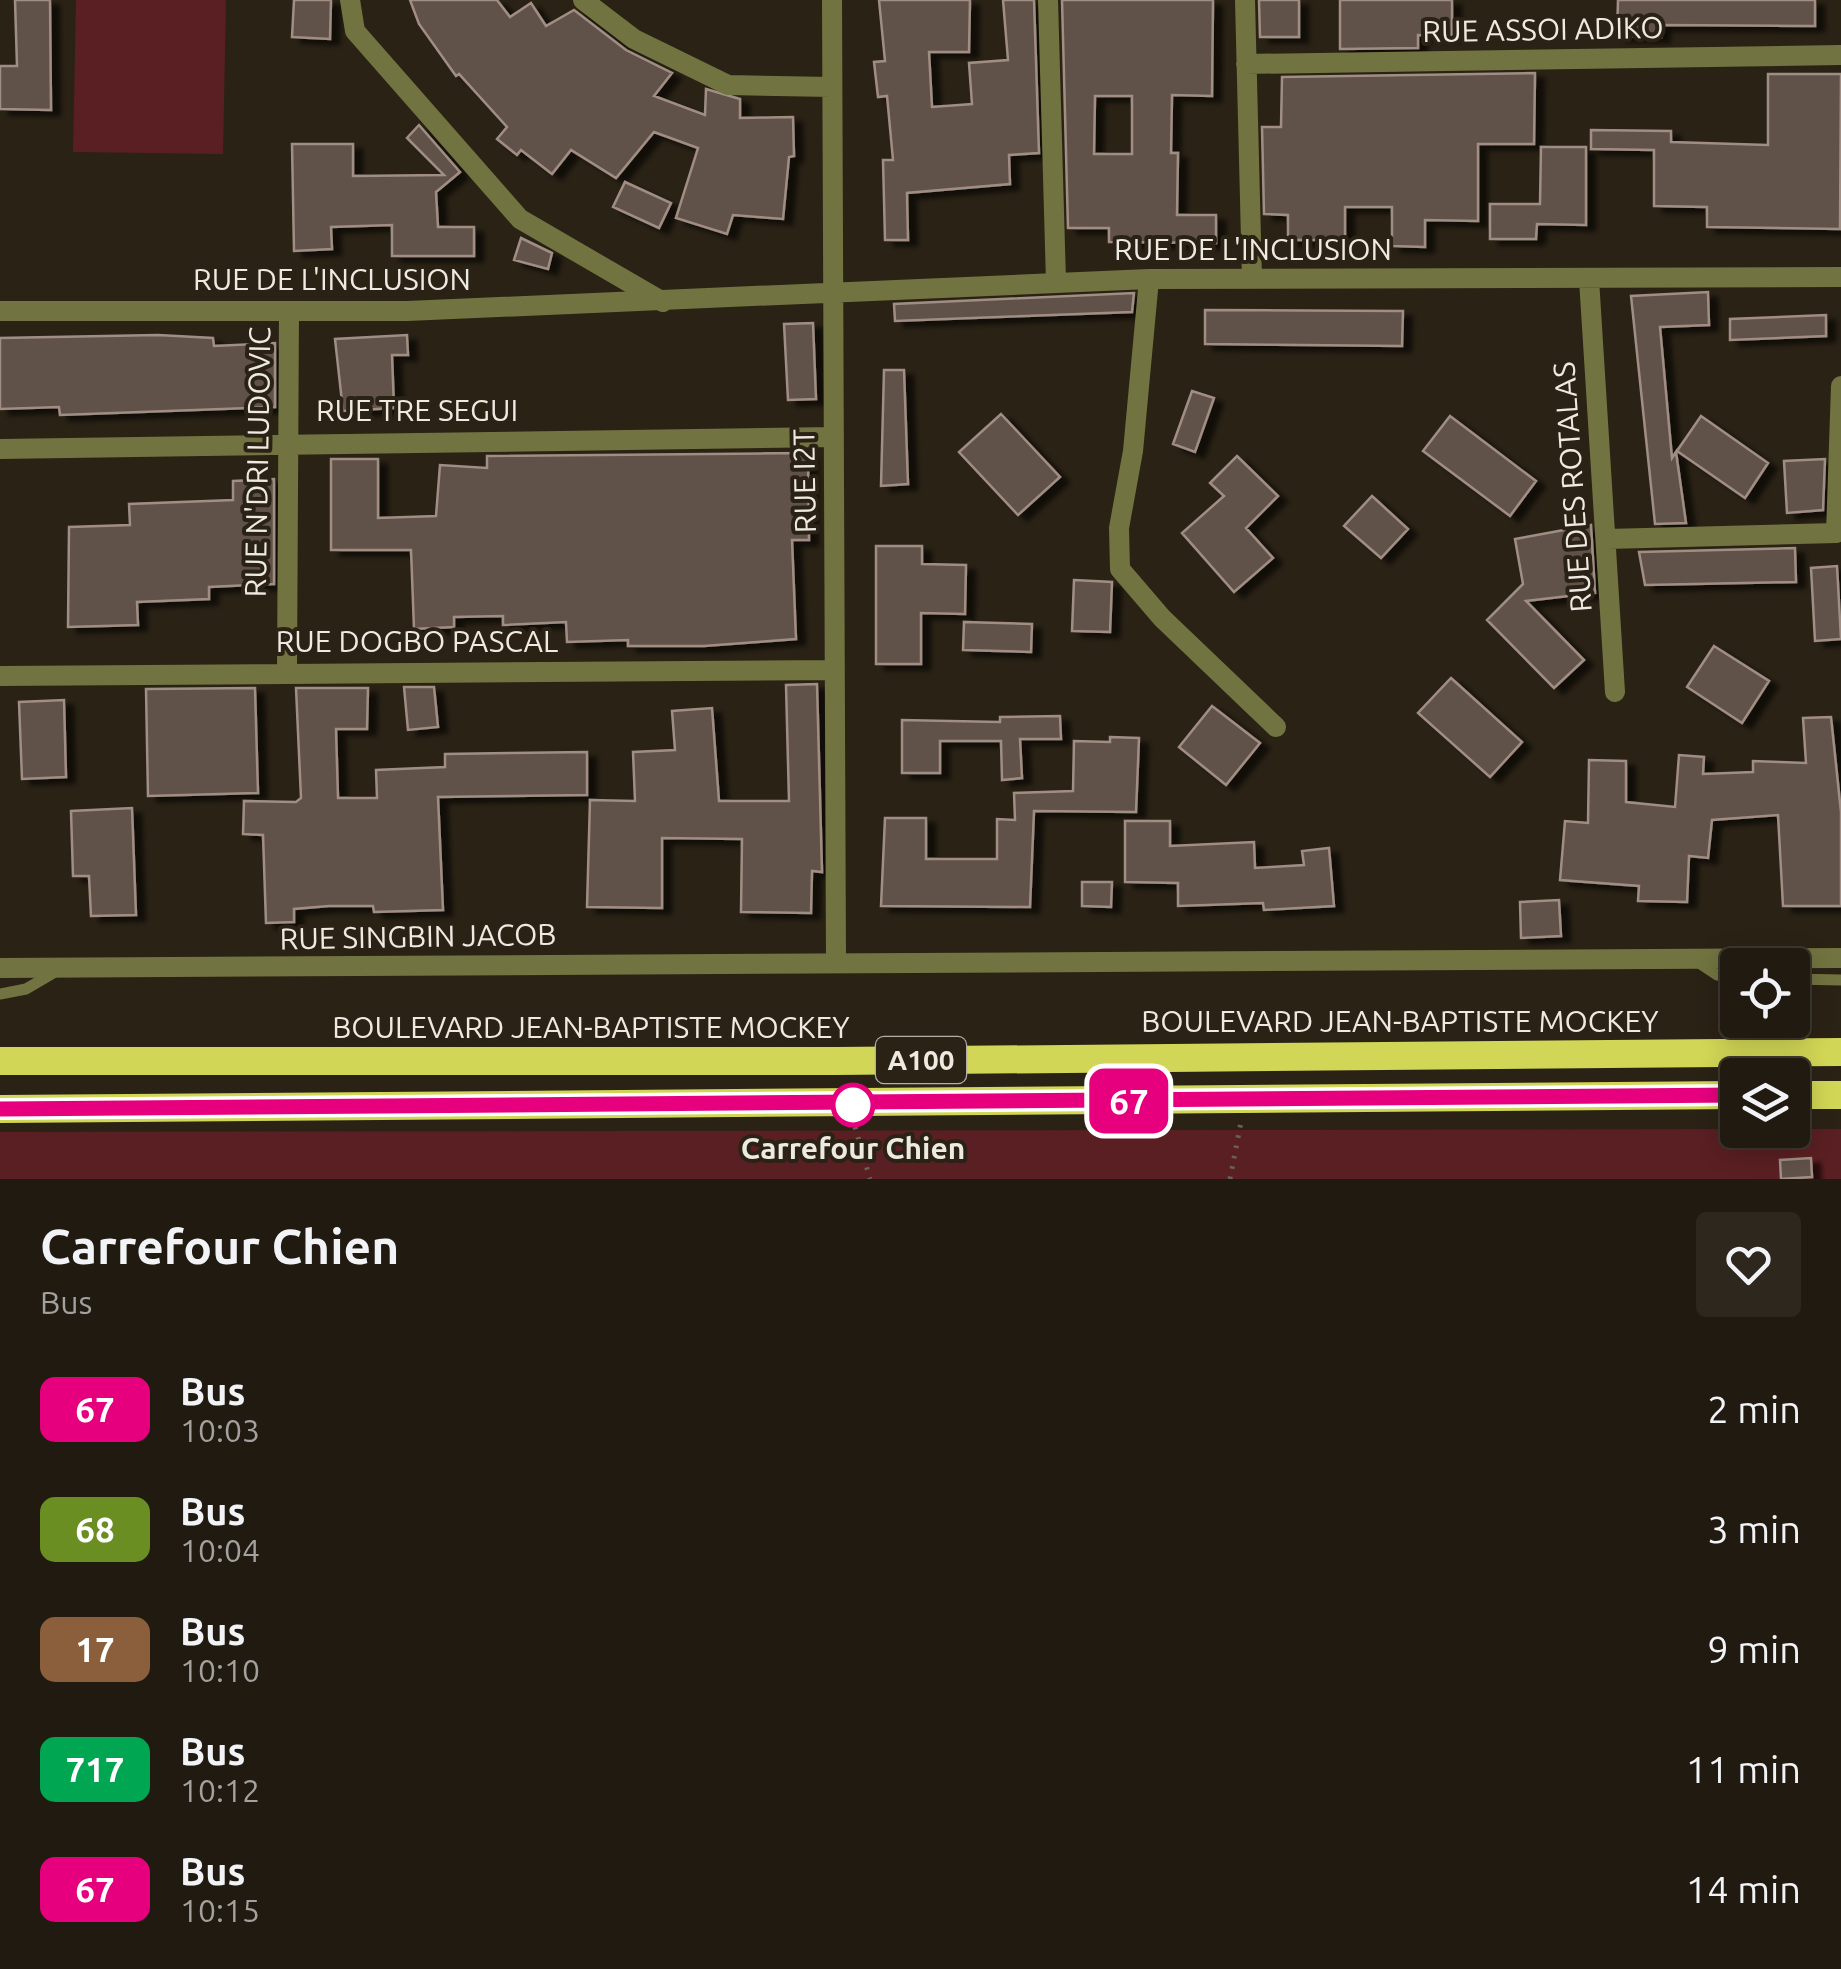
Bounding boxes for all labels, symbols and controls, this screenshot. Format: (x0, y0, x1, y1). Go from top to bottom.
street label: RUE ASSOI ADIKO (1422, 10, 1664, 48)
street label: RUE DE L'INCLUSION (1114, 232, 1392, 266)
street label: RUE DE L'INCLUSION (193, 262, 471, 296)
street label: RUE N'DRI LUDOVIC (238, 326, 276, 598)
street label: RUE DES ROTALAS (1546, 361, 1598, 614)
street label: RUE TRE SEGUI (316, 393, 518, 427)
street label: RUE I2T (786, 428, 822, 533)
street label: RUE DOGBO PASCAL (276, 624, 558, 658)
street label: RUE SINGBIN JACOB (279, 917, 557, 955)
map controls (1720, 948, 1810, 1148)
button: locate (1720, 948, 1810, 1038)
street label: BOULEVARD JEAN-BAPTISTE MOCKEY (1141, 1004, 1659, 1038)
street label: BOULEVARD JEAN-BAPTISTE MOCKEY (332, 1010, 850, 1044)
road number: A100 (876, 1037, 966, 1083)
button: layers (1720, 1058, 1810, 1148)
line badge: 67 (1084, 1068, 1174, 1134)
text: 67 (1109, 1081, 1149, 1121)
marker: Carrefour Chien (832, 1084, 874, 1126)
place label: Carrefour Chien (741, 1131, 965, 1165)
button: heart (1696, 1212, 1801, 1317)
text: Carrefour Chien (40, 1219, 399, 1273)
text: Bus (40, 1284, 92, 1320)
text: Bus (180, 1370, 245, 1412)
text: 2 min (1707, 1388, 1801, 1430)
text: 67 (75, 1389, 115, 1429)
text: 10:03 (180, 1412, 260, 1448)
text: Bus (180, 1490, 245, 1532)
text: 3 min (1707, 1508, 1801, 1550)
text: 68 (75, 1509, 115, 1549)
text: 10:04 (180, 1532, 260, 1568)
text: Bus (180, 1610, 245, 1652)
text: 9 min (1707, 1628, 1801, 1670)
text: 17 (75, 1629, 115, 1669)
text: 10:10 (180, 1652, 260, 1688)
text: Bus (180, 1730, 245, 1772)
text: 11 min (1686, 1748, 1801, 1790)
text: 717 (65, 1749, 125, 1789)
text: 10:12 (180, 1772, 260, 1808)
text: Bus (180, 1850, 245, 1892)
text: 14 min (1686, 1868, 1801, 1910)
text: 67 (75, 1869, 115, 1909)
text: 10:15 (180, 1892, 260, 1928)

